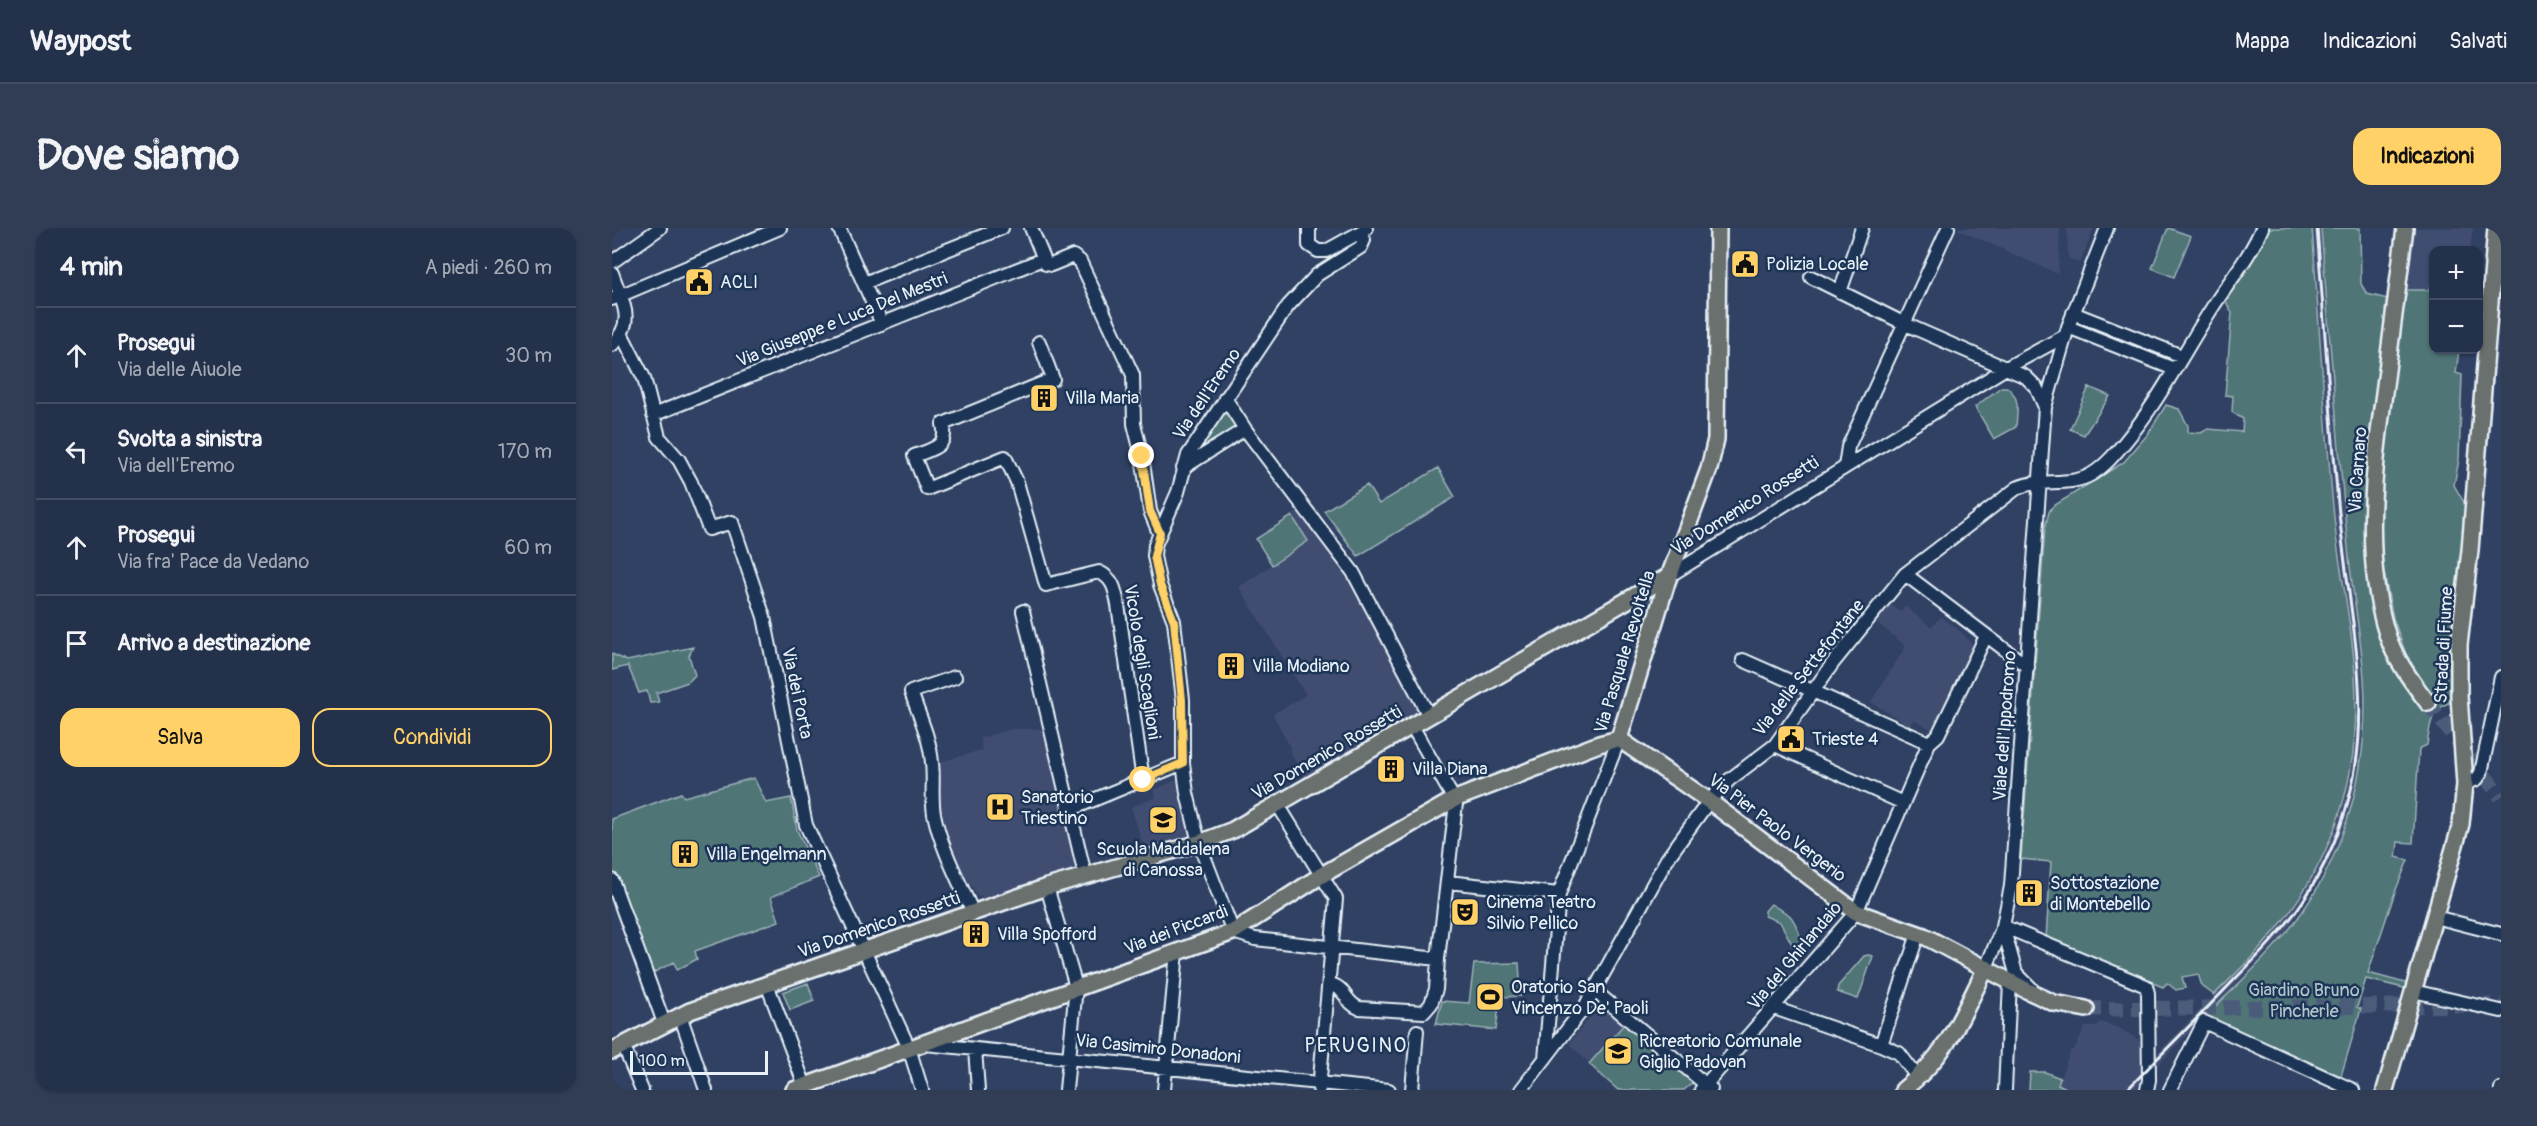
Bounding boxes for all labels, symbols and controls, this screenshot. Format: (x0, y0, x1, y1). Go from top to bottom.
text: Waypost (30, 24, 131, 59)
text: Mappa (2235, 28, 2290, 55)
text: Indicazioni (2323, 28, 2416, 55)
text: Salvati (2449, 28, 2507, 55)
button: Indicazioni (2353, 128, 2501, 185)
text: Dove siamo (36, 130, 239, 182)
map controls (2429, 246, 2483, 354)
button: + (2429, 246, 2483, 300)
public building icon: Polizia Locale (1729, 248, 1761, 280)
text: 4 min (60, 251, 123, 283)
place label: Polizia Locale (1766, 253, 1869, 276)
text: A piedi · 260 m (425, 255, 552, 280)
public building icon: ACLI (683, 266, 715, 298)
street label: Via Giuseppe e Luca Del Mestri (733, 267, 951, 373)
place label: ACLI (720, 271, 758, 294)
button: − (2429, 300, 2483, 354)
text: Prosegui (117, 329, 195, 357)
icon: ahead (60, 339, 93, 372)
text: 30 m (505, 343, 552, 368)
street label: Via dell'Eremo (1168, 343, 1246, 444)
text: Via delle Aiuole (117, 357, 242, 382)
building icon: Villa Maria (1028, 382, 1060, 414)
place label: Villa Maria (1065, 387, 1139, 410)
text: Svolta a sinistra (117, 425, 262, 453)
street label: Via Carnaro (2344, 426, 2373, 514)
icon: left (60, 435, 93, 468)
text: 170 m (498, 439, 552, 464)
route end (1128, 442, 1154, 468)
street label: Via Domenico Rossetti (1667, 451, 1823, 561)
text: Via dell'Eremo (117, 453, 235, 478)
text: Prosegui (117, 521, 195, 549)
icon: ahead (60, 531, 93, 564)
text: 60 m (505, 535, 552, 560)
text: Via fra' Pace da Vedano (117, 549, 309, 574)
street label: Via Pasquale Revoltella (1589, 568, 1661, 736)
street label: Vicolo degli Scaglioni (1118, 583, 1166, 741)
street label: Strada di Fiume (2429, 586, 2459, 704)
street label: Via delle Settefontane (1748, 595, 1870, 741)
icon: arrive (60, 627, 93, 660)
text: Arrivo a destinazione (117, 629, 310, 657)
street label: Via dei Porta (776, 645, 818, 741)
building icon: Villa Modiano (1215, 650, 1247, 682)
street label: Viale dell'Ippodromo (1988, 650, 2022, 802)
place label: Villa Modiano (1252, 655, 1350, 678)
street label: Via Domenico Rossetti (1248, 701, 1406, 805)
button: Salva (60, 708, 300, 767)
button: Condividi (312, 708, 552, 767)
public building icon: Trieste 4 (1775, 723, 1807, 755)
place label: Trieste 4 (1812, 728, 1879, 751)
building icon: Villa Diana (1375, 753, 1407, 785)
place label: Villa Diana (1412, 758, 1488, 781)
route start (1129, 766, 1155, 792)
street label: Via Pier Paolo Vergerio (1703, 769, 1851, 888)
place label: Sanatorio Triestino (1021, 786, 1094, 830)
hospital icon: Sanatorio Triestino (984, 791, 1016, 823)
school or university icon: Scuola Maddalena di Canossa (1147, 804, 1179, 836)
building icon: Villa Engelmann (669, 838, 701, 870)
place label: Scuola Maddalena di Canossa (1096, 838, 1230, 882)
place label: Villa Engelmann (706, 843, 827, 866)
place label: Sottostazione di Montebello (2050, 872, 2159, 916)
building icon: Sottostazione di Montebello (2013, 877, 2045, 909)
street label: Via Domenico Rossetti (795, 886, 963, 964)
place label: Cinema Teatro Silvio Pellico (1486, 891, 1596, 935)
theatre icon: Cinema Teatro Silvio Pellico (1449, 896, 1481, 928)
street label: Via del Ghirlandaio (1743, 897, 1847, 1015)
street label: Via dei Piccardi (1121, 900, 1231, 960)
building icon: Villa Spofford (960, 918, 992, 950)
place label: Villa Spofford (997, 923, 1097, 946)
place label: Oratorio San Vincenzo De' Paoli (1511, 976, 1648, 1020)
park label: Giardino Bruno Pincherle (2248, 979, 2360, 1023)
sports icon: Oratorio San Vincenzo De' Paoli (1474, 981, 1506, 1013)
street label: Via Casimiro Donadoni (1074, 1029, 1242, 1069)
place label: Ricreatorio Comunale Giglio Padovan (1639, 1030, 1802, 1074)
district label: PERUGINO (1304, 1033, 1408, 1058)
school or university icon: Ricreatorio Comunale Giglio Padovan (1602, 1035, 1634, 1067)
scale bar (630, 1048, 768, 1076)
text: 100 m (639, 1051, 685, 1071)

